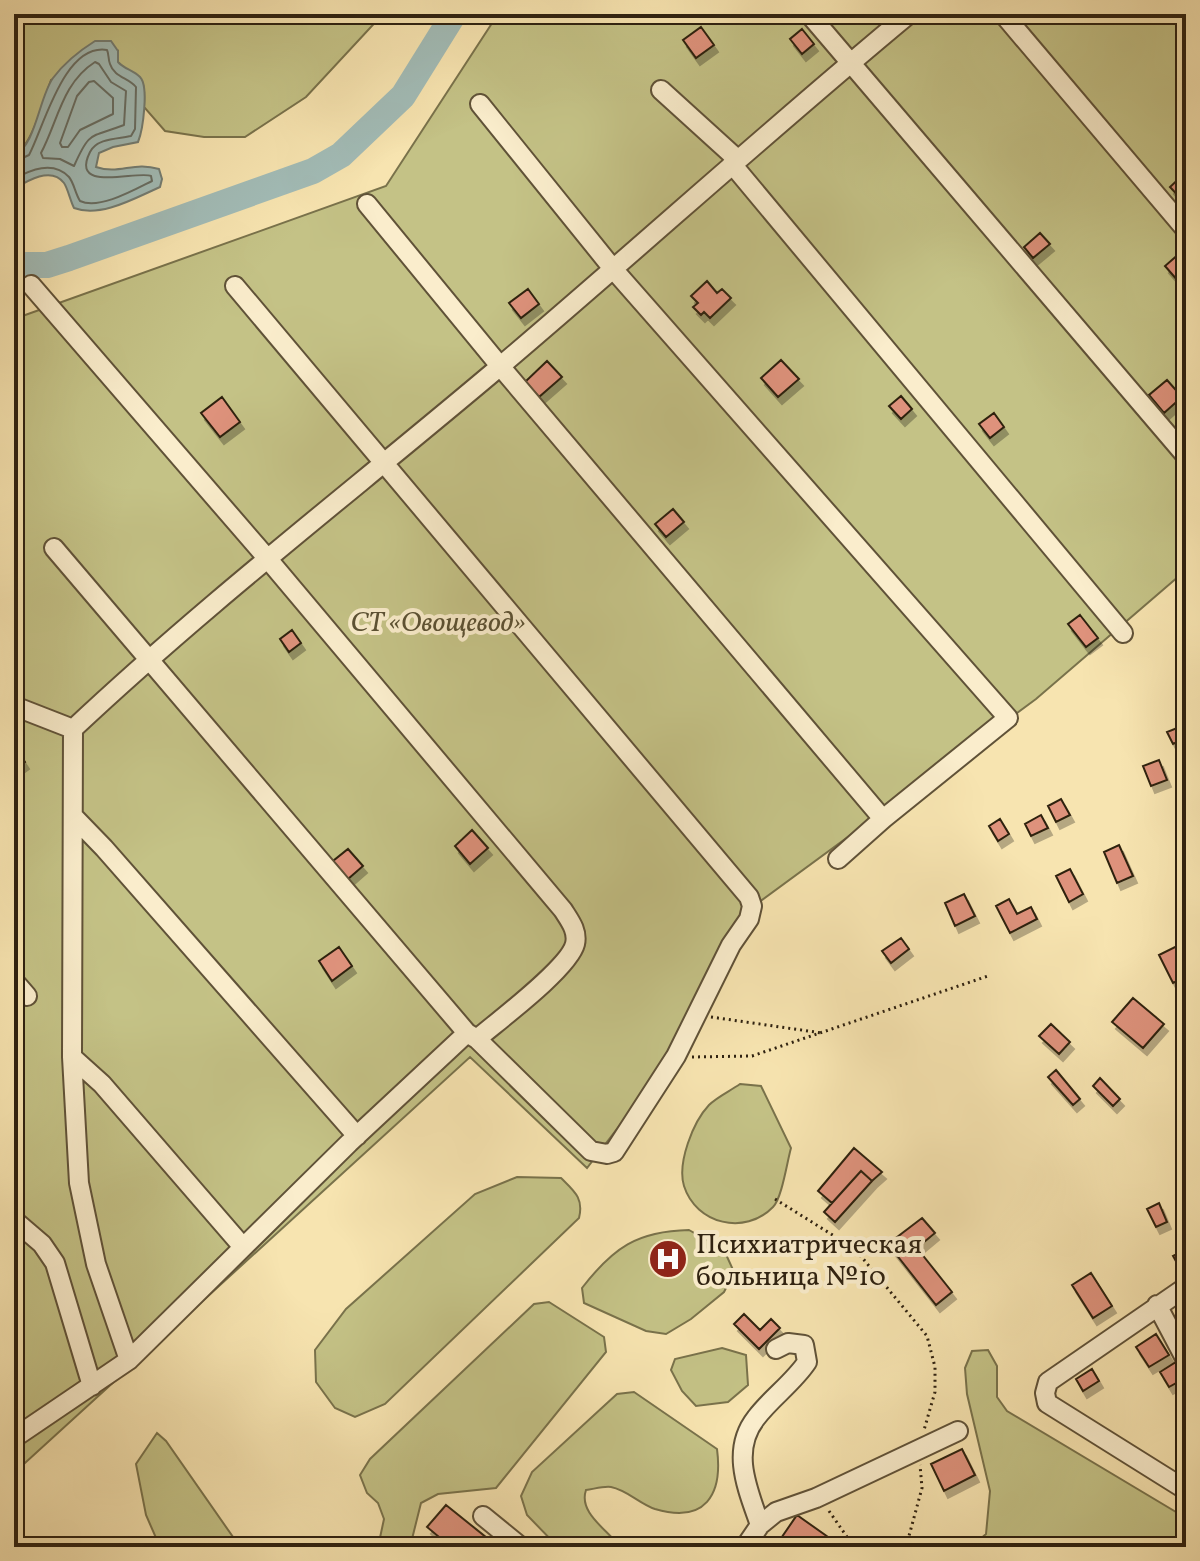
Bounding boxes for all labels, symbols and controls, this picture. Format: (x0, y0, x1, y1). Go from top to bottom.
park label: СТ «Овощевод» (350, 604, 526, 643)
place label: Психиатрическая больница №10 (696, 1226, 922, 1297)
hospital icon: Психиатрическая больница №10 (647, 1238, 689, 1280)

